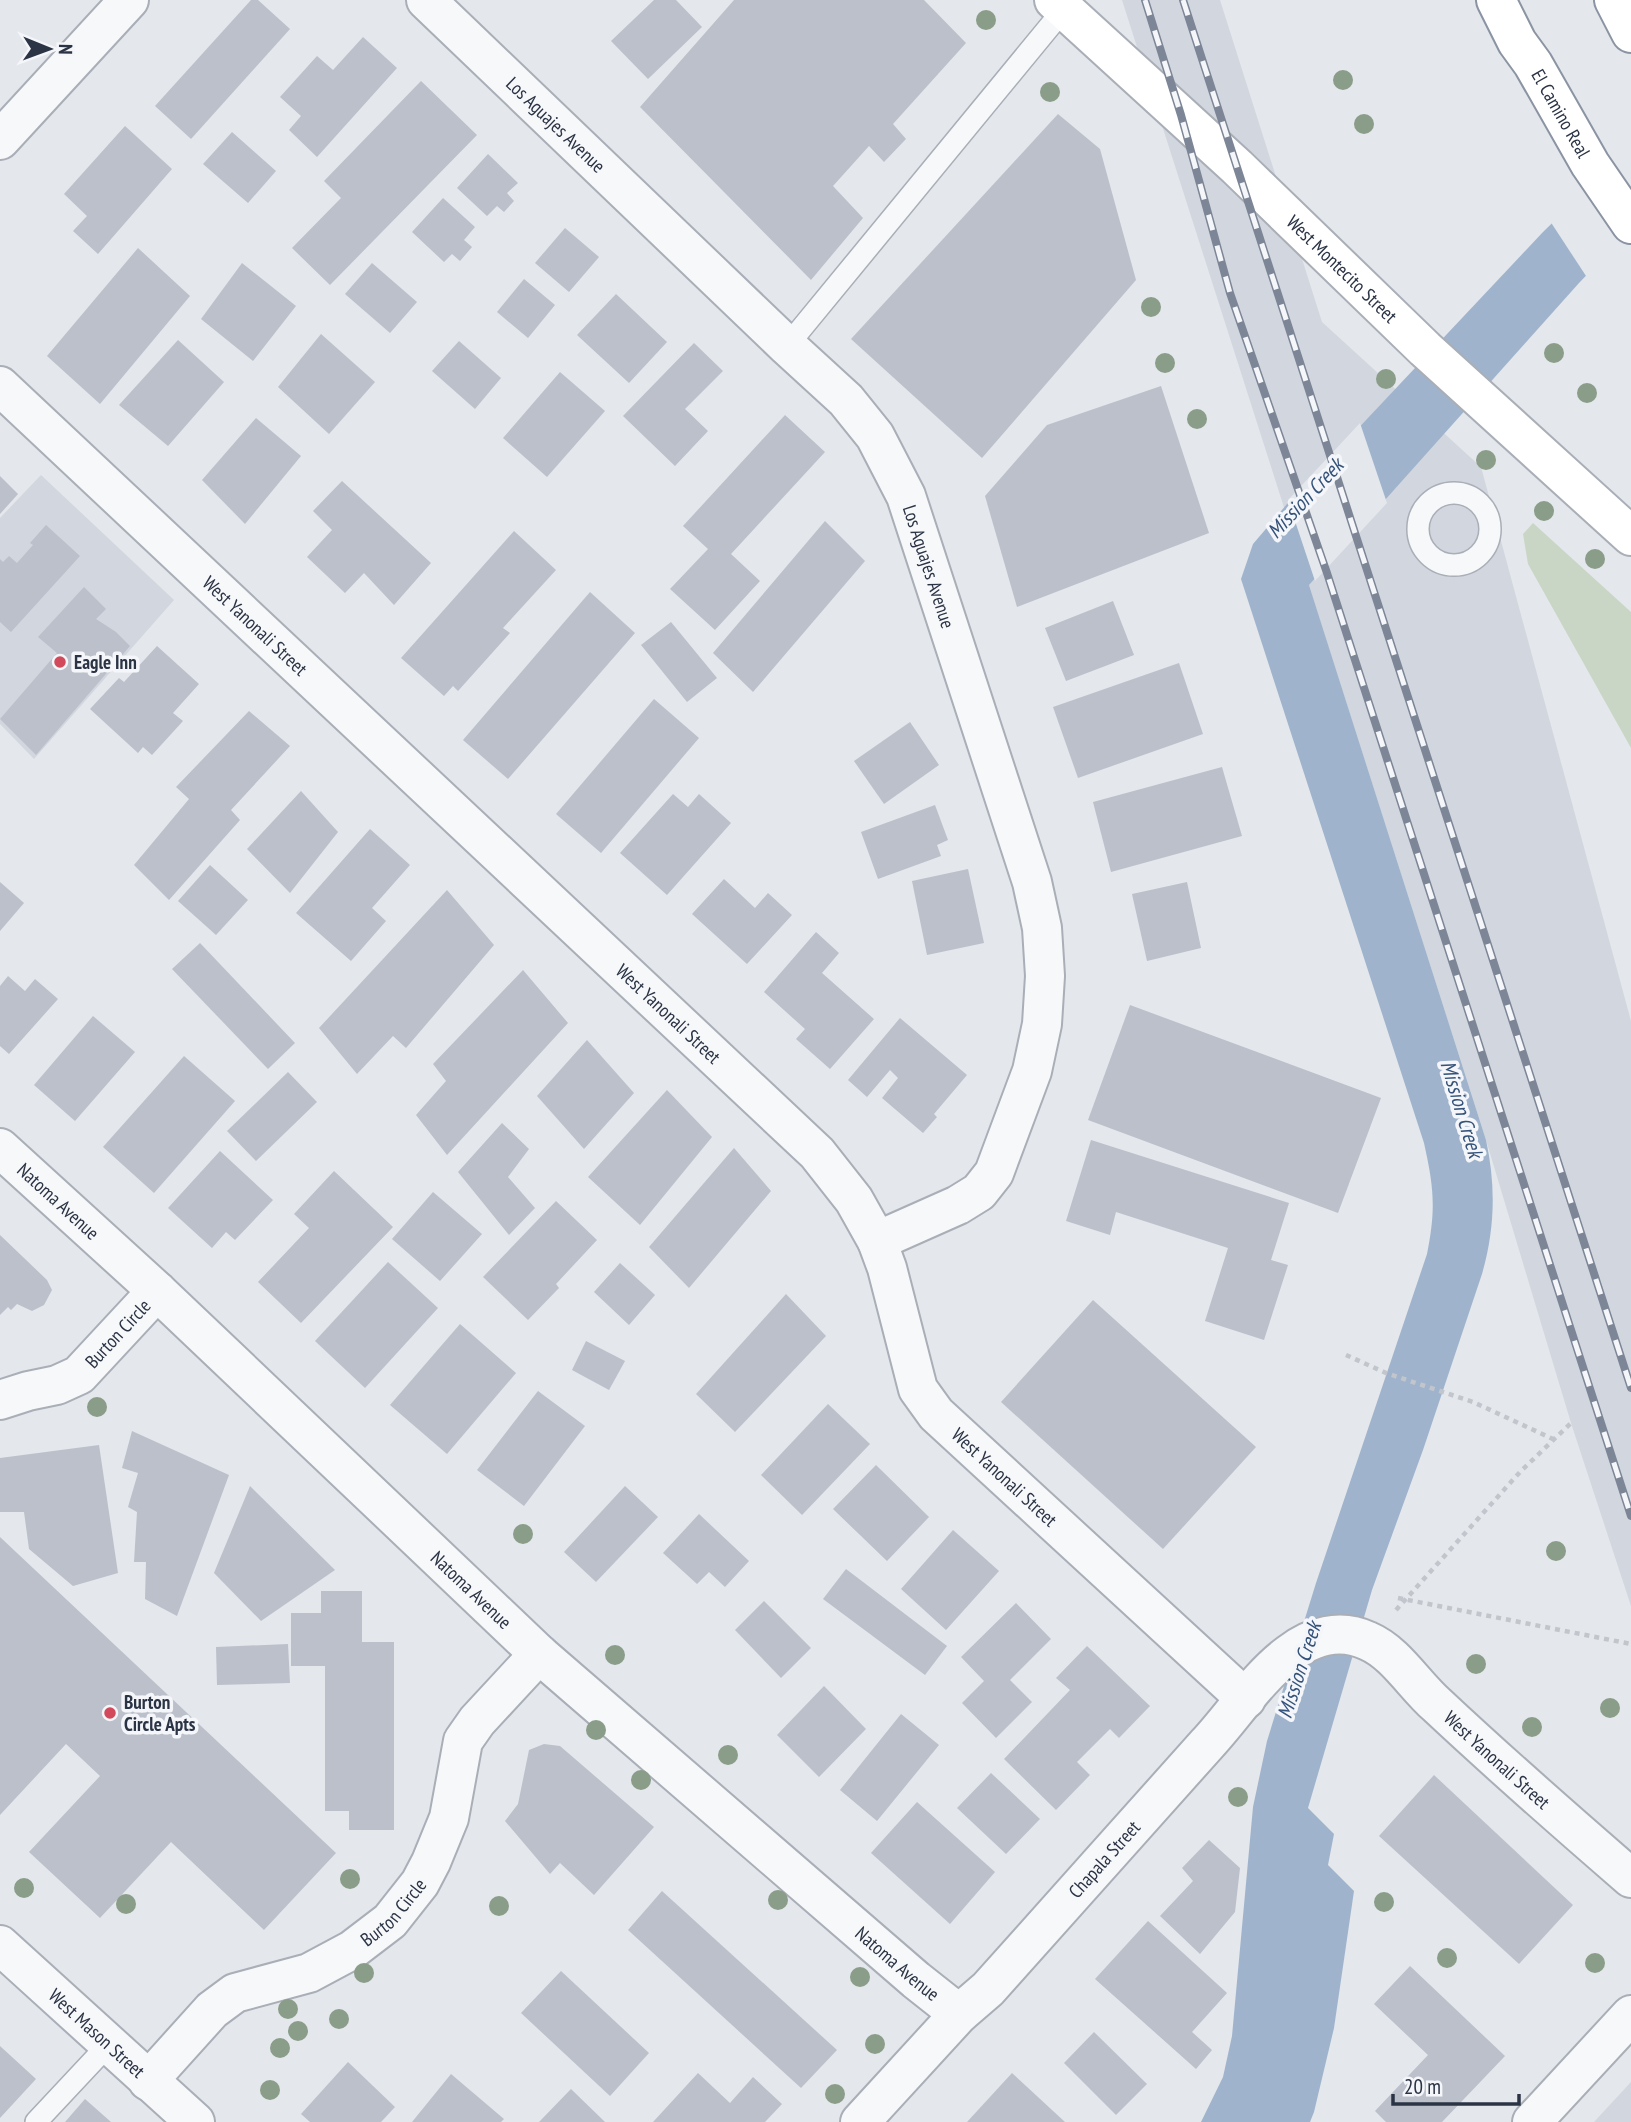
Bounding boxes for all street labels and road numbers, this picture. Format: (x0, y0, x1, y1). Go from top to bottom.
street label: El Camino Real (1526, 65, 1596, 162)
street label: Los Aguajes Avenue (501, 72, 611, 178)
street label: West Montecito Street (1282, 210, 1403, 328)
street label: Los Aguajes Avenue (898, 502, 960, 631)
street label: West Yanonali Street (198, 571, 313, 681)
street label: West Yanonali Street (611, 959, 726, 1069)
street label: Natoma Avenue (12, 1158, 105, 1245)
street label: Burton Circle (80, 1294, 156, 1373)
street label: West Yanonali Street (947, 1423, 1063, 1532)
street label: Natoma Avenue (426, 1546, 517, 1634)
street label: West Yanonali Street (1439, 1706, 1556, 1814)
street label: Chapala Street (1063, 1815, 1146, 1903)
street label: Burton Circle (356, 1873, 431, 1951)
street label: Natoma Avenue (851, 1921, 944, 2006)
street label: West Mason Street (44, 1983, 151, 2083)

